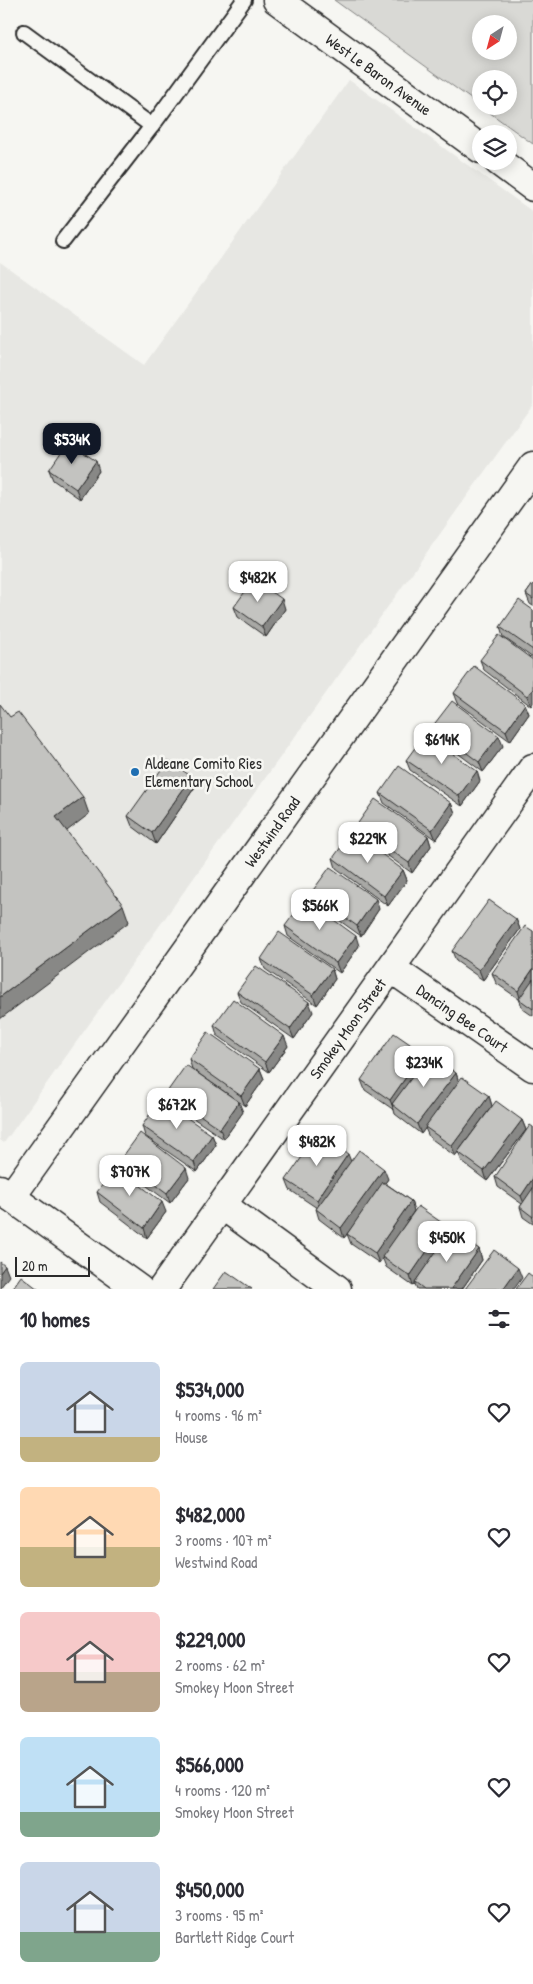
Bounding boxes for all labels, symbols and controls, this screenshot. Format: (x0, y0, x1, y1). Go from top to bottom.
north arrow (472, 15, 518, 60)
map controls (472, 15, 517, 170)
street label: West Le Baron Avenue (321, 28, 437, 121)
button: locate (472, 70, 517, 115)
button: layers (472, 125, 517, 170)
pin: $534K (37, 422, 107, 465)
text: $534K (54, 428, 90, 450)
pin: $482K (223, 560, 293, 603)
text: $482K (240, 566, 276, 588)
pin: $614K (407, 722, 477, 765)
text: $614K (425, 728, 459, 750)
place label: Aldeane Comito Ries Elementary School (145, 752, 262, 792)
marker: Aldeane Comito Ries Elementary School (129, 766, 141, 778)
street label: Westwind Road (239, 792, 305, 872)
pin: $229K (333, 822, 403, 864)
text: $229K (349, 827, 387, 849)
pin: $566K (285, 888, 355, 931)
text: $566K (302, 894, 338, 916)
street label: Smokey Moon Street (304, 973, 391, 1083)
street label: Dancing Bee Court (412, 979, 513, 1058)
pin: $234K (389, 1046, 459, 1088)
text: $234K (405, 1051, 443, 1073)
pin: $672K (142, 1088, 212, 1130)
text: $672K (158, 1093, 196, 1115)
pin: $482K (282, 1124, 352, 1167)
text: $482K (299, 1130, 335, 1152)
pin: $707K (95, 1154, 165, 1197)
text: $707K (110, 1160, 150, 1182)
pin: $450K (412, 1220, 482, 1263)
text: $450K (429, 1226, 465, 1248)
scale bar (15, 1254, 90, 1277)
text: 20 m (22, 1256, 48, 1275)
text: 10 homes (20, 1305, 90, 1334)
icon: filters (485, 1305, 513, 1333)
text: $534,000 (175, 1375, 244, 1404)
icon: home (60, 1382, 120, 1442)
icon: heart (485, 1398, 513, 1426)
text: 4 rooms · 96 m² (175, 1404, 262, 1426)
text: House (175, 1426, 208, 1448)
text: $482,000 (175, 1500, 245, 1529)
icon: home (60, 1507, 120, 1567)
icon: heart (485, 1523, 513, 1551)
text: 3 rooms · 107 m² (175, 1529, 272, 1551)
text: Westwind Road (175, 1551, 257, 1573)
text: $229,000 (175, 1625, 245, 1654)
icon: home (60, 1632, 120, 1692)
icon: heart (485, 1648, 513, 1676)
text: 2 rooms · 62 m² (175, 1654, 265, 1676)
text: Smokey Moon Street (175, 1676, 294, 1698)
text: $566,000 (175, 1750, 244, 1779)
icon: home (60, 1757, 120, 1817)
icon: heart (485, 1773, 513, 1801)
text: 4 rooms · 120 m² (175, 1779, 270, 1801)
text: Smokey Moon Street (175, 1801, 294, 1823)
text: $450,000 (175, 1875, 244, 1904)
icon: home (60, 1882, 120, 1942)
icon: heart (485, 1898, 513, 1926)
text: 3 rooms · 95 m² (175, 1904, 263, 1926)
text: Bartlett Ridge Court (175, 1926, 294, 1948)

